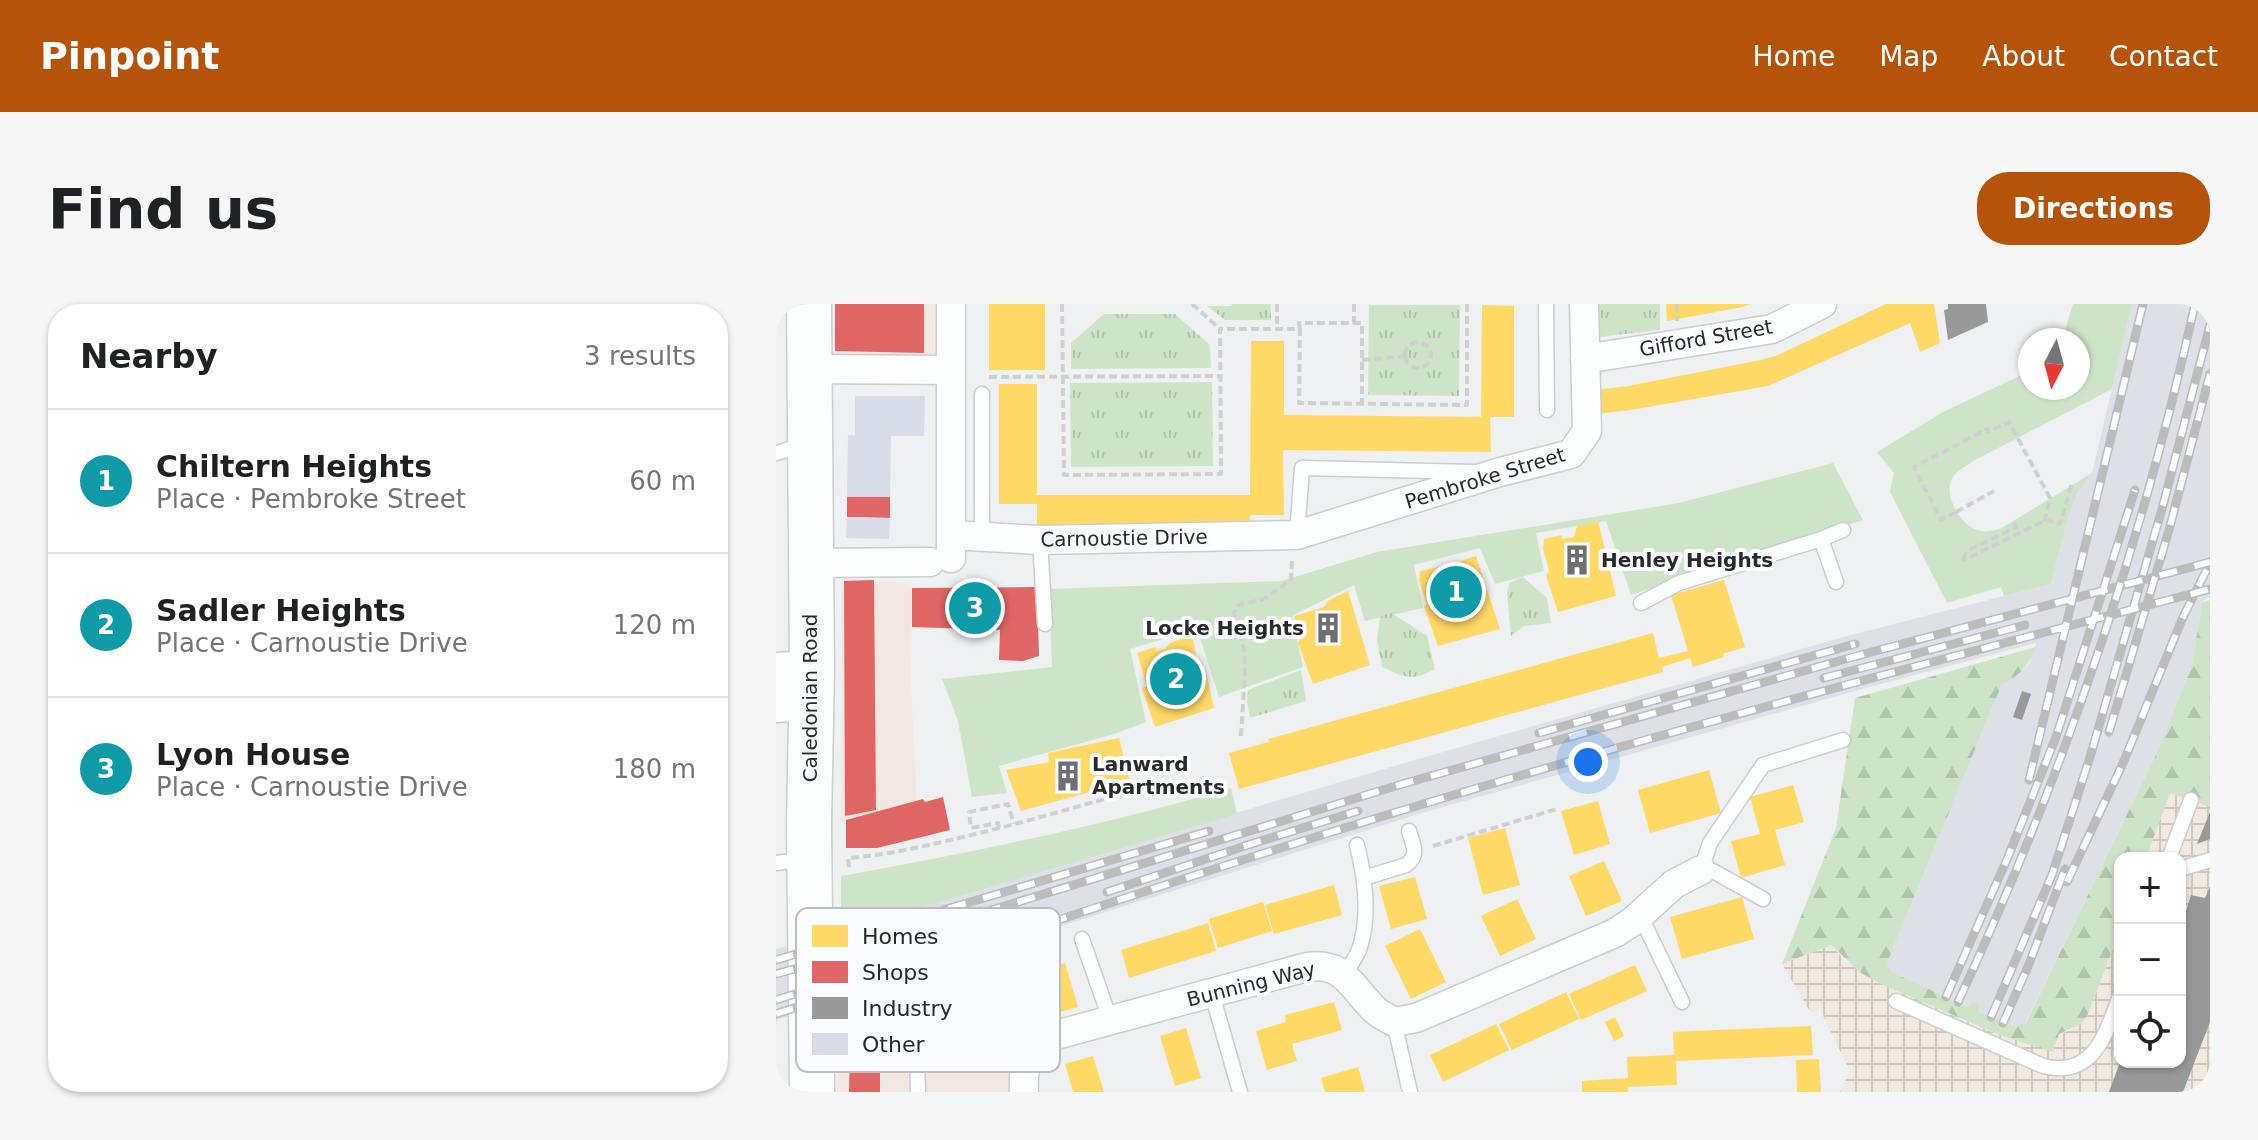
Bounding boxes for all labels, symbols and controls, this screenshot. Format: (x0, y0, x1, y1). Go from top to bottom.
text: Pinpoint (40, 34, 219, 78)
text: Home (1752, 40, 1835, 73)
text: Map (1879, 40, 1938, 73)
text: About (1982, 40, 2065, 73)
text: Contact (2109, 40, 2218, 73)
button: Directions (1977, 172, 2210, 245)
text: Find us (48, 176, 278, 241)
street label: Gifford Street (1638, 314, 1775, 362)
north arrow (2018, 328, 2090, 400)
text: Nearby (80, 336, 218, 376)
text: 3 results (584, 341, 696, 371)
street label: Pembroke Street (1402, 442, 1568, 514)
text: Chiltern Heights (156, 449, 432, 484)
text: 1 (97, 466, 115, 496)
text: 60 m (629, 466, 696, 496)
text: Place · Pembroke Street (156, 484, 466, 514)
street label: Carnoustie Drive (1040, 525, 1208, 551)
building icon: Henley Heights (1560, 543, 1594, 577)
place label: Henley Heights (1601, 548, 1773, 572)
pin: 1 (1430, 562, 1482, 622)
pin: 3 (949, 578, 1001, 638)
text: Sadler Heights (156, 593, 406, 628)
text: 2 (97, 610, 115, 640)
text: 120 m (613, 610, 696, 640)
building icon: Locke Heights (1311, 611, 1345, 645)
street label: Caledonian Road (798, 614, 822, 782)
place label: Locke Heights (1145, 616, 1304, 640)
text: Place · Carnoustie Drive (156, 628, 468, 658)
pin: 2 (1150, 649, 1202, 709)
text: Lyon House (156, 737, 350, 772)
your location (1568, 742, 1608, 782)
place label: Lanward Apartments (1092, 752, 1225, 799)
text: 3 (97, 754, 115, 784)
text: 180 m (613, 754, 696, 784)
building icon: Lanward Apartments (1051, 759, 1085, 793)
text: Place · Carnoustie Drive (156, 772, 468, 802)
map controls (2114, 852, 2186, 1068)
button: + (2114, 852, 2186, 924)
legend (796, 908, 1060, 1072)
text: Homes (862, 924, 938, 949)
button: − (2114, 924, 2186, 996)
street label: Bunning Way (1184, 956, 1318, 1012)
text: Shops (862, 960, 929, 985)
text: Industry (862, 996, 953, 1021)
button: locate (2114, 996, 2186, 1068)
text: Other (862, 1032, 925, 1057)

